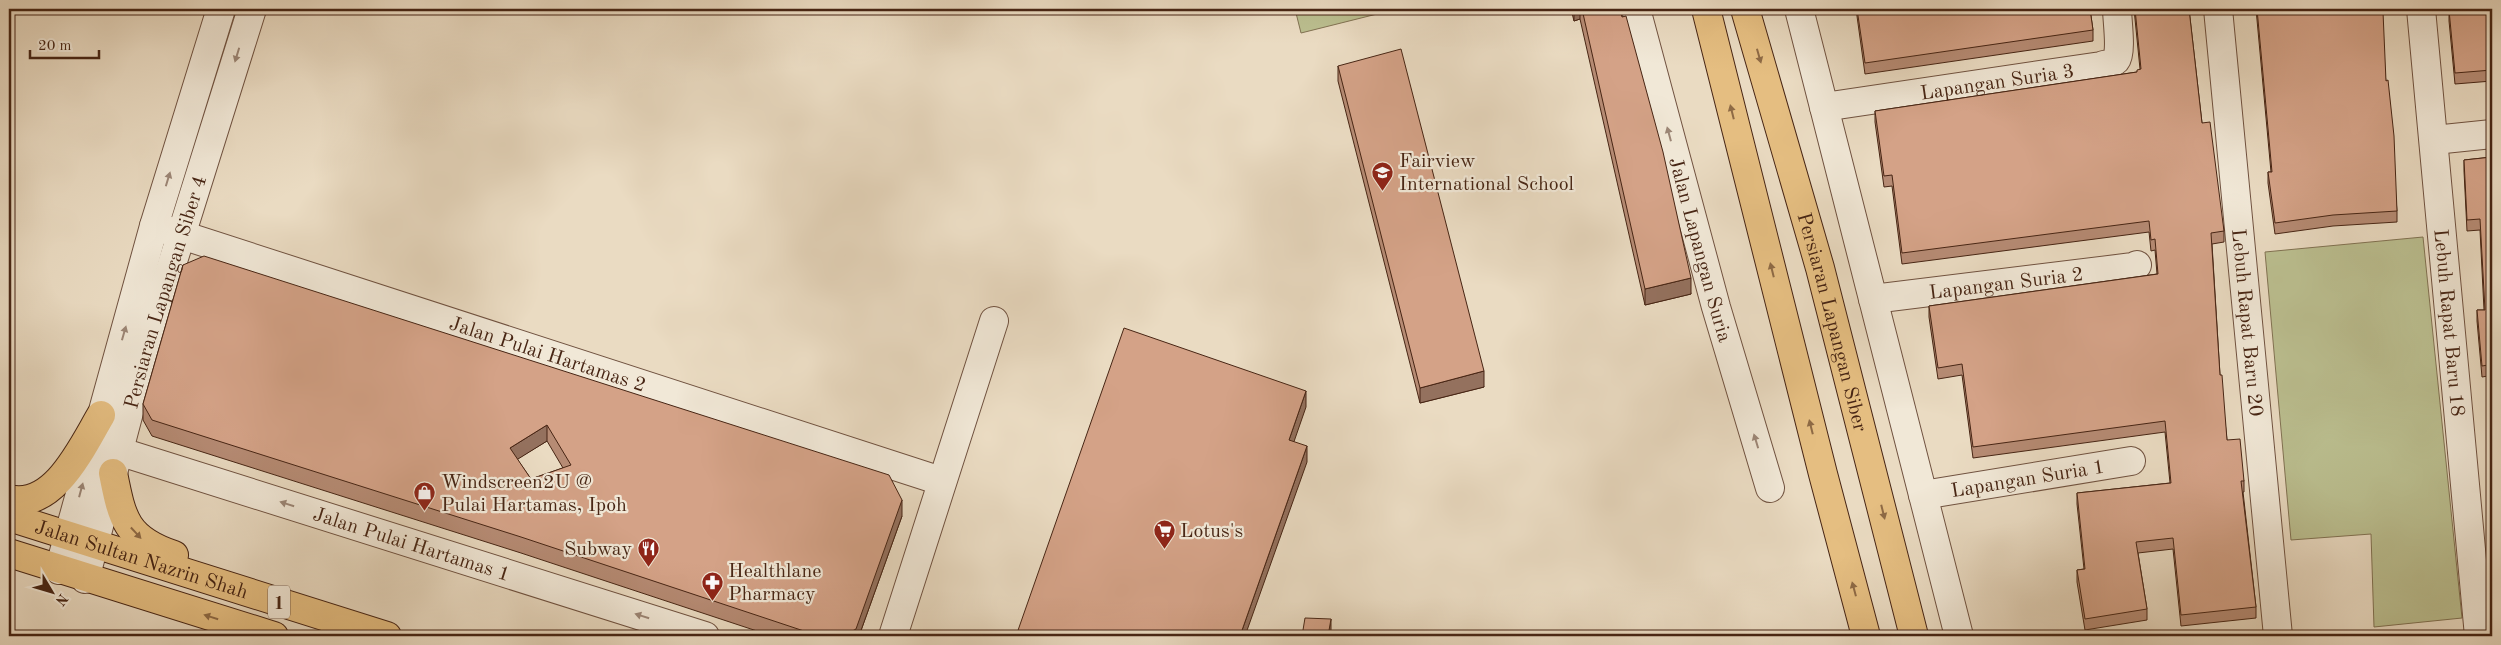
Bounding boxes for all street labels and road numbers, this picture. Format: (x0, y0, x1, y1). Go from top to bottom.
street label: Lapangan Suria 3 (1919, 62, 2076, 105)
street label: Jalan Lapangan Suria (1664, 155, 1734, 345)
street label: Persiaran Lapangan Siber 4 (122, 173, 211, 411)
street label: Persiaran Lapangan Siber (1793, 211, 1869, 434)
street label: Lebuh Rapat Baru 20 (2227, 228, 2265, 418)
street label: Lebuh Rapat Baru 18 (2429, 228, 2467, 418)
street label: Lapangan Suria 2 (1928, 265, 2085, 304)
street label: Jalan Pulai Hartamas 2 (446, 314, 648, 397)
street label: Lapangan Suria 1 (1950, 457, 2106, 502)
street label: Jalan Pulai Hartamas 1 (310, 505, 512, 586)
street label: Jalan Sultan Nazrin Shah (31, 515, 251, 603)
road number: 1 (268, 586, 290, 618)

